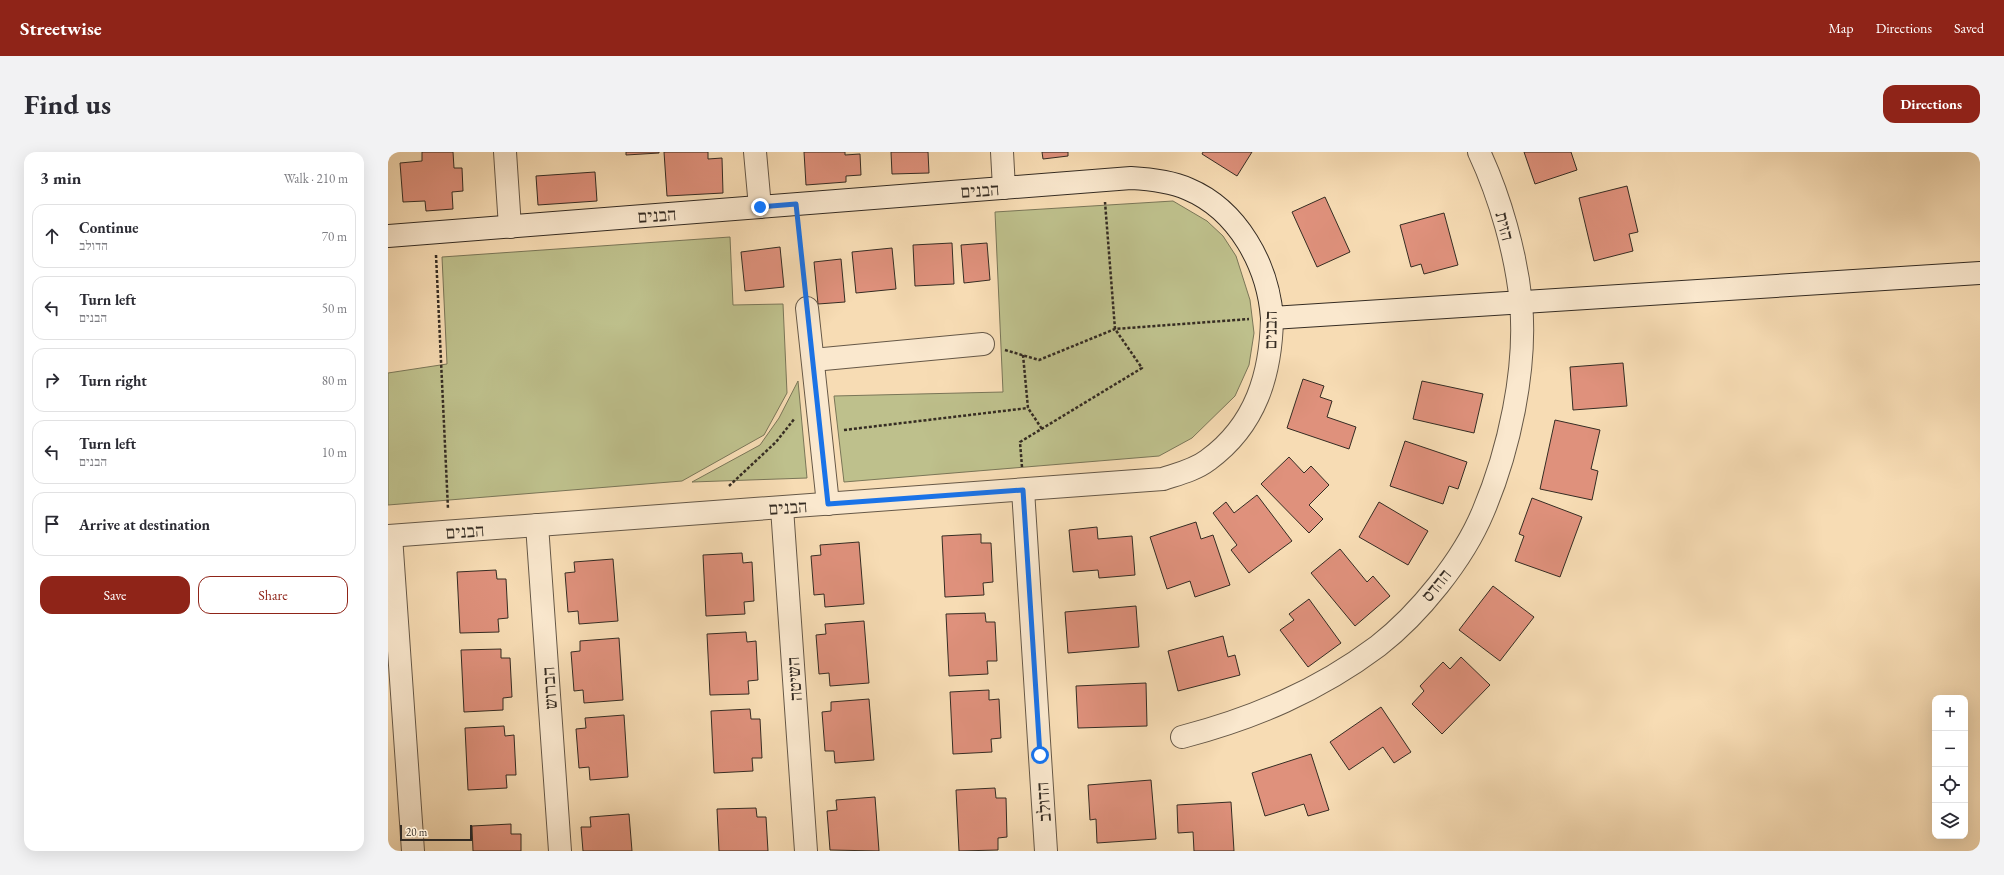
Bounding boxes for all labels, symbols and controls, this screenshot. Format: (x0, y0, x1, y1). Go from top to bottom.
text: Streetwise (20, 16, 102, 41)
text: Map (1828, 19, 1854, 37)
text: Directions (1876, 19, 1932, 37)
text: Saved (1954, 19, 1984, 37)
button: Directions (1883, 85, 1980, 123)
text: Find us (24, 86, 111, 122)
text: 3 min (40, 167, 81, 189)
text: Walk · 210 m (284, 170, 348, 187)
street label: הבנים (960, 177, 1000, 203)
route end (751, 198, 769, 216)
street label: הבנים (637, 202, 677, 228)
street label: הזית (1490, 209, 1520, 243)
text: Continue (79, 218, 139, 237)
icon: ahead (41, 225, 63, 247)
text: 70 m (322, 228, 347, 245)
text: הדולב (79, 237, 108, 254)
text: Turn left (79, 290, 136, 309)
icon: left (41, 297, 63, 319)
text: 50 m (322, 300, 347, 317)
text: הבנים (79, 309, 107, 326)
street label: הבנים (1258, 310, 1282, 350)
icon: right (41, 369, 63, 391)
text: Turn right (79, 371, 147, 390)
text: 80 m (322, 372, 347, 389)
text: Turn left (79, 434, 136, 453)
icon: left (41, 441, 63, 463)
text: 10 m (322, 444, 347, 461)
text: הבנים (79, 453, 107, 470)
street label: הבנים (768, 494, 808, 520)
icon: arrive (41, 513, 63, 535)
text: Arrive at destination (79, 515, 210, 534)
street label: הבנים (445, 518, 485, 544)
street label: ההדס (1416, 564, 1456, 606)
button: Save (40, 576, 190, 614)
button: Share (198, 576, 348, 614)
street label: השיטה (781, 656, 807, 702)
street label: הברוש (536, 666, 562, 710)
map controls (1932, 695, 1968, 839)
button: + (1932, 695, 1968, 731)
button: − (1932, 731, 1968, 767)
route start (1031, 746, 1049, 764)
button: locate (1932, 767, 1968, 803)
street label: הדולב (1030, 781, 1056, 823)
button: layers (1932, 803, 1968, 839)
scale bar (400, 823, 472, 842)
text: 20 m (406, 825, 427, 839)

